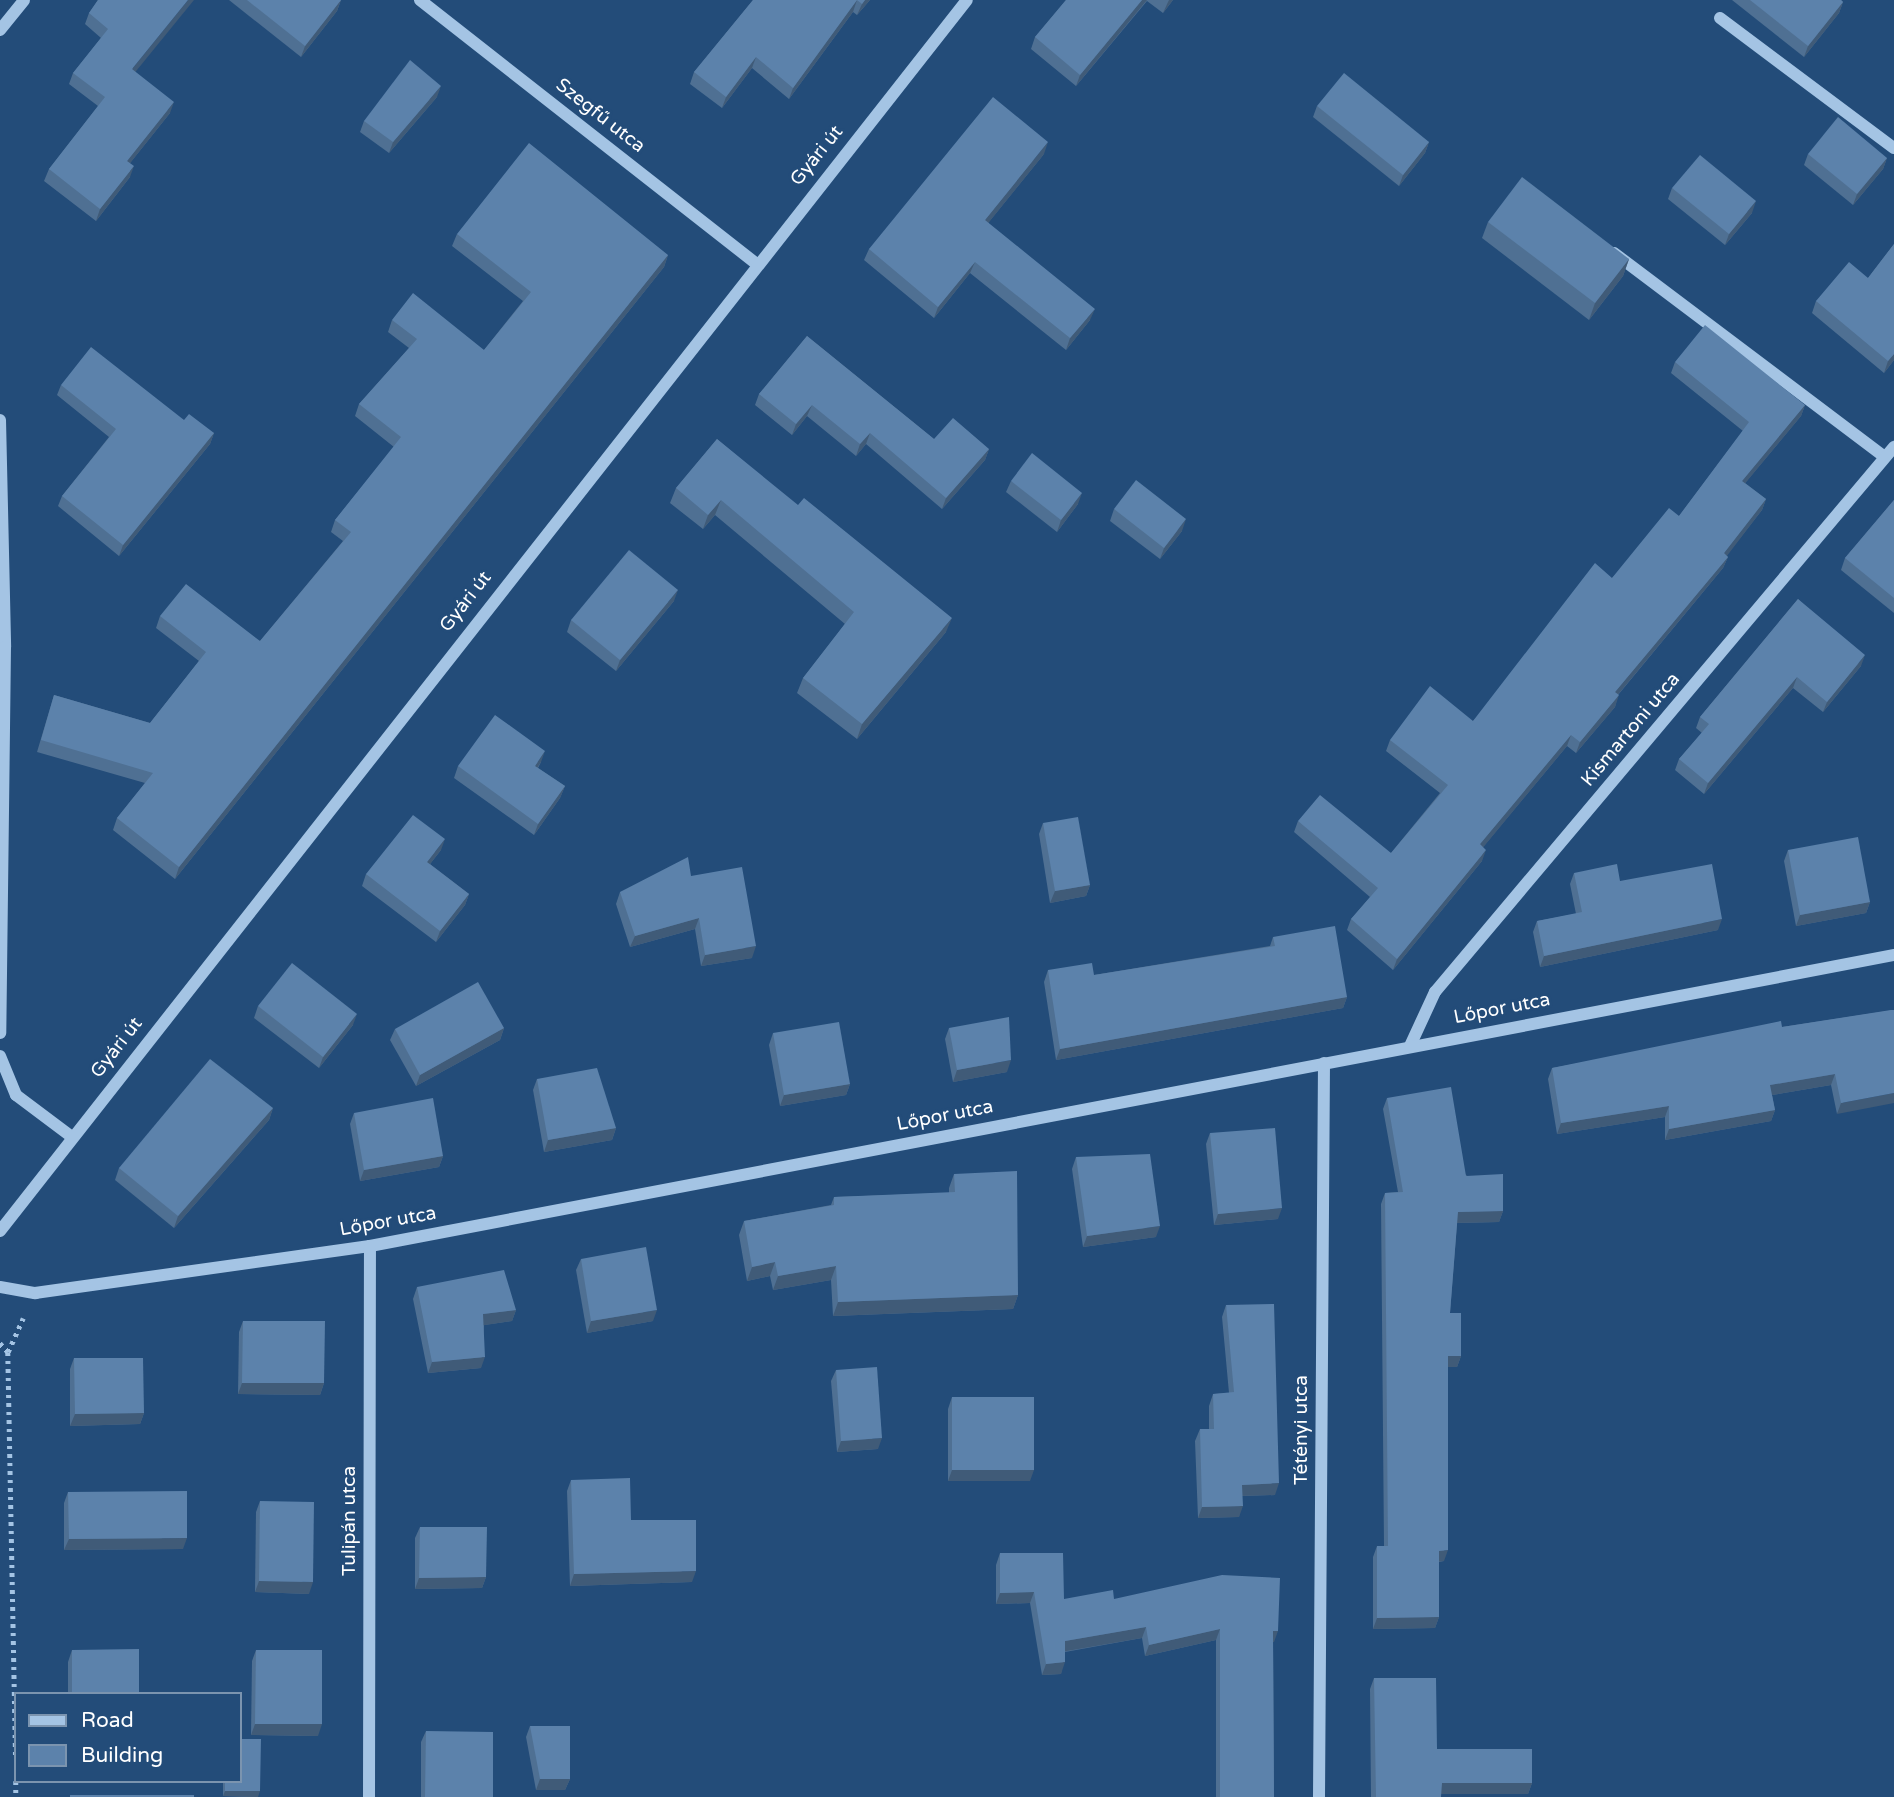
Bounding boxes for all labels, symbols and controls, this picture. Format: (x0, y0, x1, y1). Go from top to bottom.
street label: Szegfű utca (551, 74, 649, 158)
street label: Gyári út (786, 121, 848, 191)
street label: Gyári út (435, 567, 497, 637)
street label: Kismartoni utca (1577, 669, 1685, 791)
street label: Lőpor utca (1452, 988, 1552, 1030)
street label: Gyári út (86, 1013, 148, 1083)
street label: Lőpor utca (895, 1095, 995, 1137)
street label: Lőpor utca (338, 1202, 438, 1242)
street label: Tétényi utca (1291, 1375, 1313, 1485)
street label: Tulipán utca (339, 1466, 361, 1576)
legend (14, 1692, 242, 1783)
text: Road (81, 1708, 134, 1733)
text: Building (81, 1743, 163, 1768)

